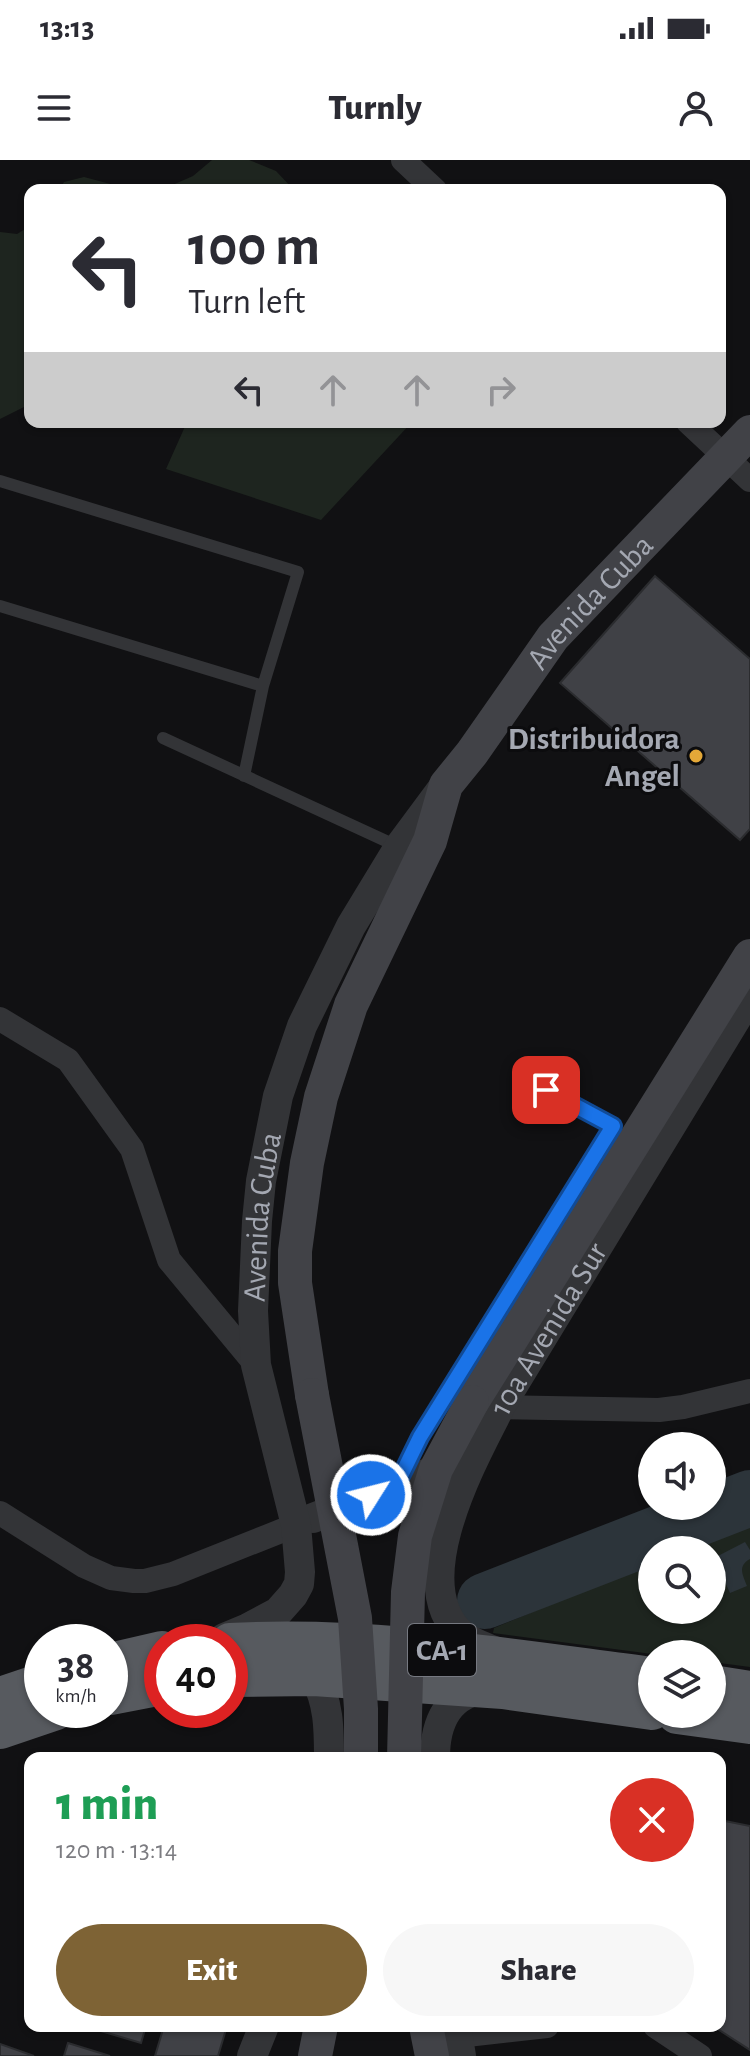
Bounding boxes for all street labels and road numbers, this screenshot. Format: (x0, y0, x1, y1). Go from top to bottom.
street label: Avenida Cuba (521, 529, 659, 675)
street label: Avenida Cuba (238, 1129, 287, 1302)
street label: 10a Avenida Sur (484, 1237, 613, 1420)
road number: CA-1 (408, 1624, 476, 1676)

